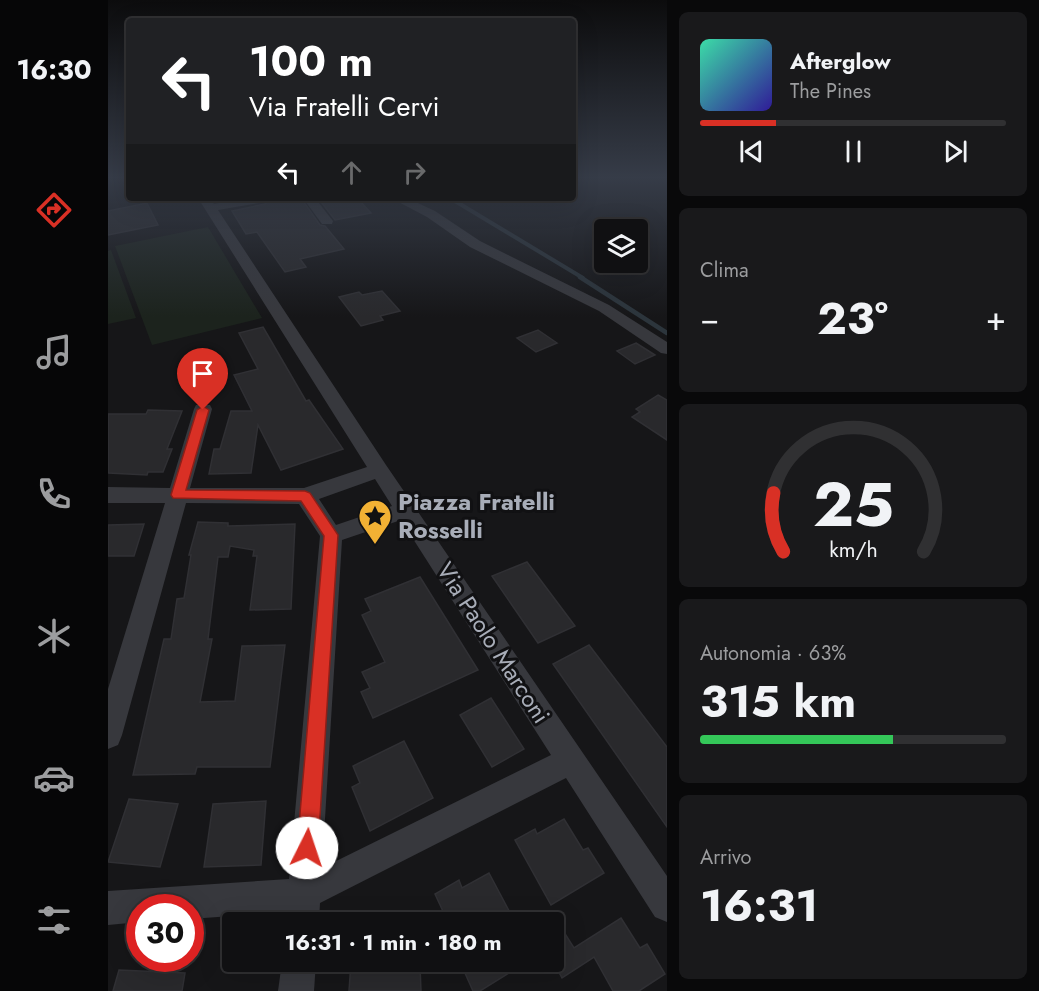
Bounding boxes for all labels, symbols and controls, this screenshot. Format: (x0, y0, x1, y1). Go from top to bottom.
text: 100 m (249, 31, 373, 92)
icon: left (150, 42, 228, 120)
text: Afterglow (790, 45, 891, 77)
text: 16:30 (16, 50, 92, 89)
text: The Pines (790, 77, 871, 106)
text: Via Fratelli Cervi (249, 87, 439, 126)
icon: previous (735, 135, 768, 168)
icon: pause (837, 135, 870, 168)
icon: next (939, 135, 972, 168)
icon: left (272, 156, 305, 189)
icon: ahead (335, 156, 368, 189)
icon: right (398, 156, 431, 189)
icon: directions (33, 189, 75, 231)
map controls (594, 219, 648, 273)
button: layers (594, 219, 648, 273)
text: Clima (700, 256, 749, 285)
text: 23° (817, 286, 888, 351)
text: − (700, 295, 719, 342)
text: + (986, 295, 1006, 342)
icon: music (33, 331, 75, 373)
pin (177, 348, 228, 410)
icon: arrive (186, 357, 219, 390)
text: 25 (812, 460, 894, 550)
icon: phone (33, 473, 75, 515)
place label: Piazza Fratelli Rosselli (398, 484, 555, 547)
place icon: Piazza Fratelli Rosselli (357, 498, 393, 545)
text: km/h (829, 535, 877, 566)
street label: Via Paolo Marconi (428, 555, 559, 730)
icon: climate (33, 615, 75, 657)
text: Autonomia · 63% (700, 639, 846, 668)
text: 315 km (700, 669, 856, 734)
icon: car (33, 757, 75, 799)
position arrow (275, 816, 339, 880)
text: Arrivo (700, 843, 752, 872)
text: 16:31 (700, 873, 818, 938)
speed limit sign: 30 (126, 894, 204, 972)
icon: filters (33, 899, 75, 941)
text: 16:31 · 1 min · 180 m (284, 926, 502, 958)

